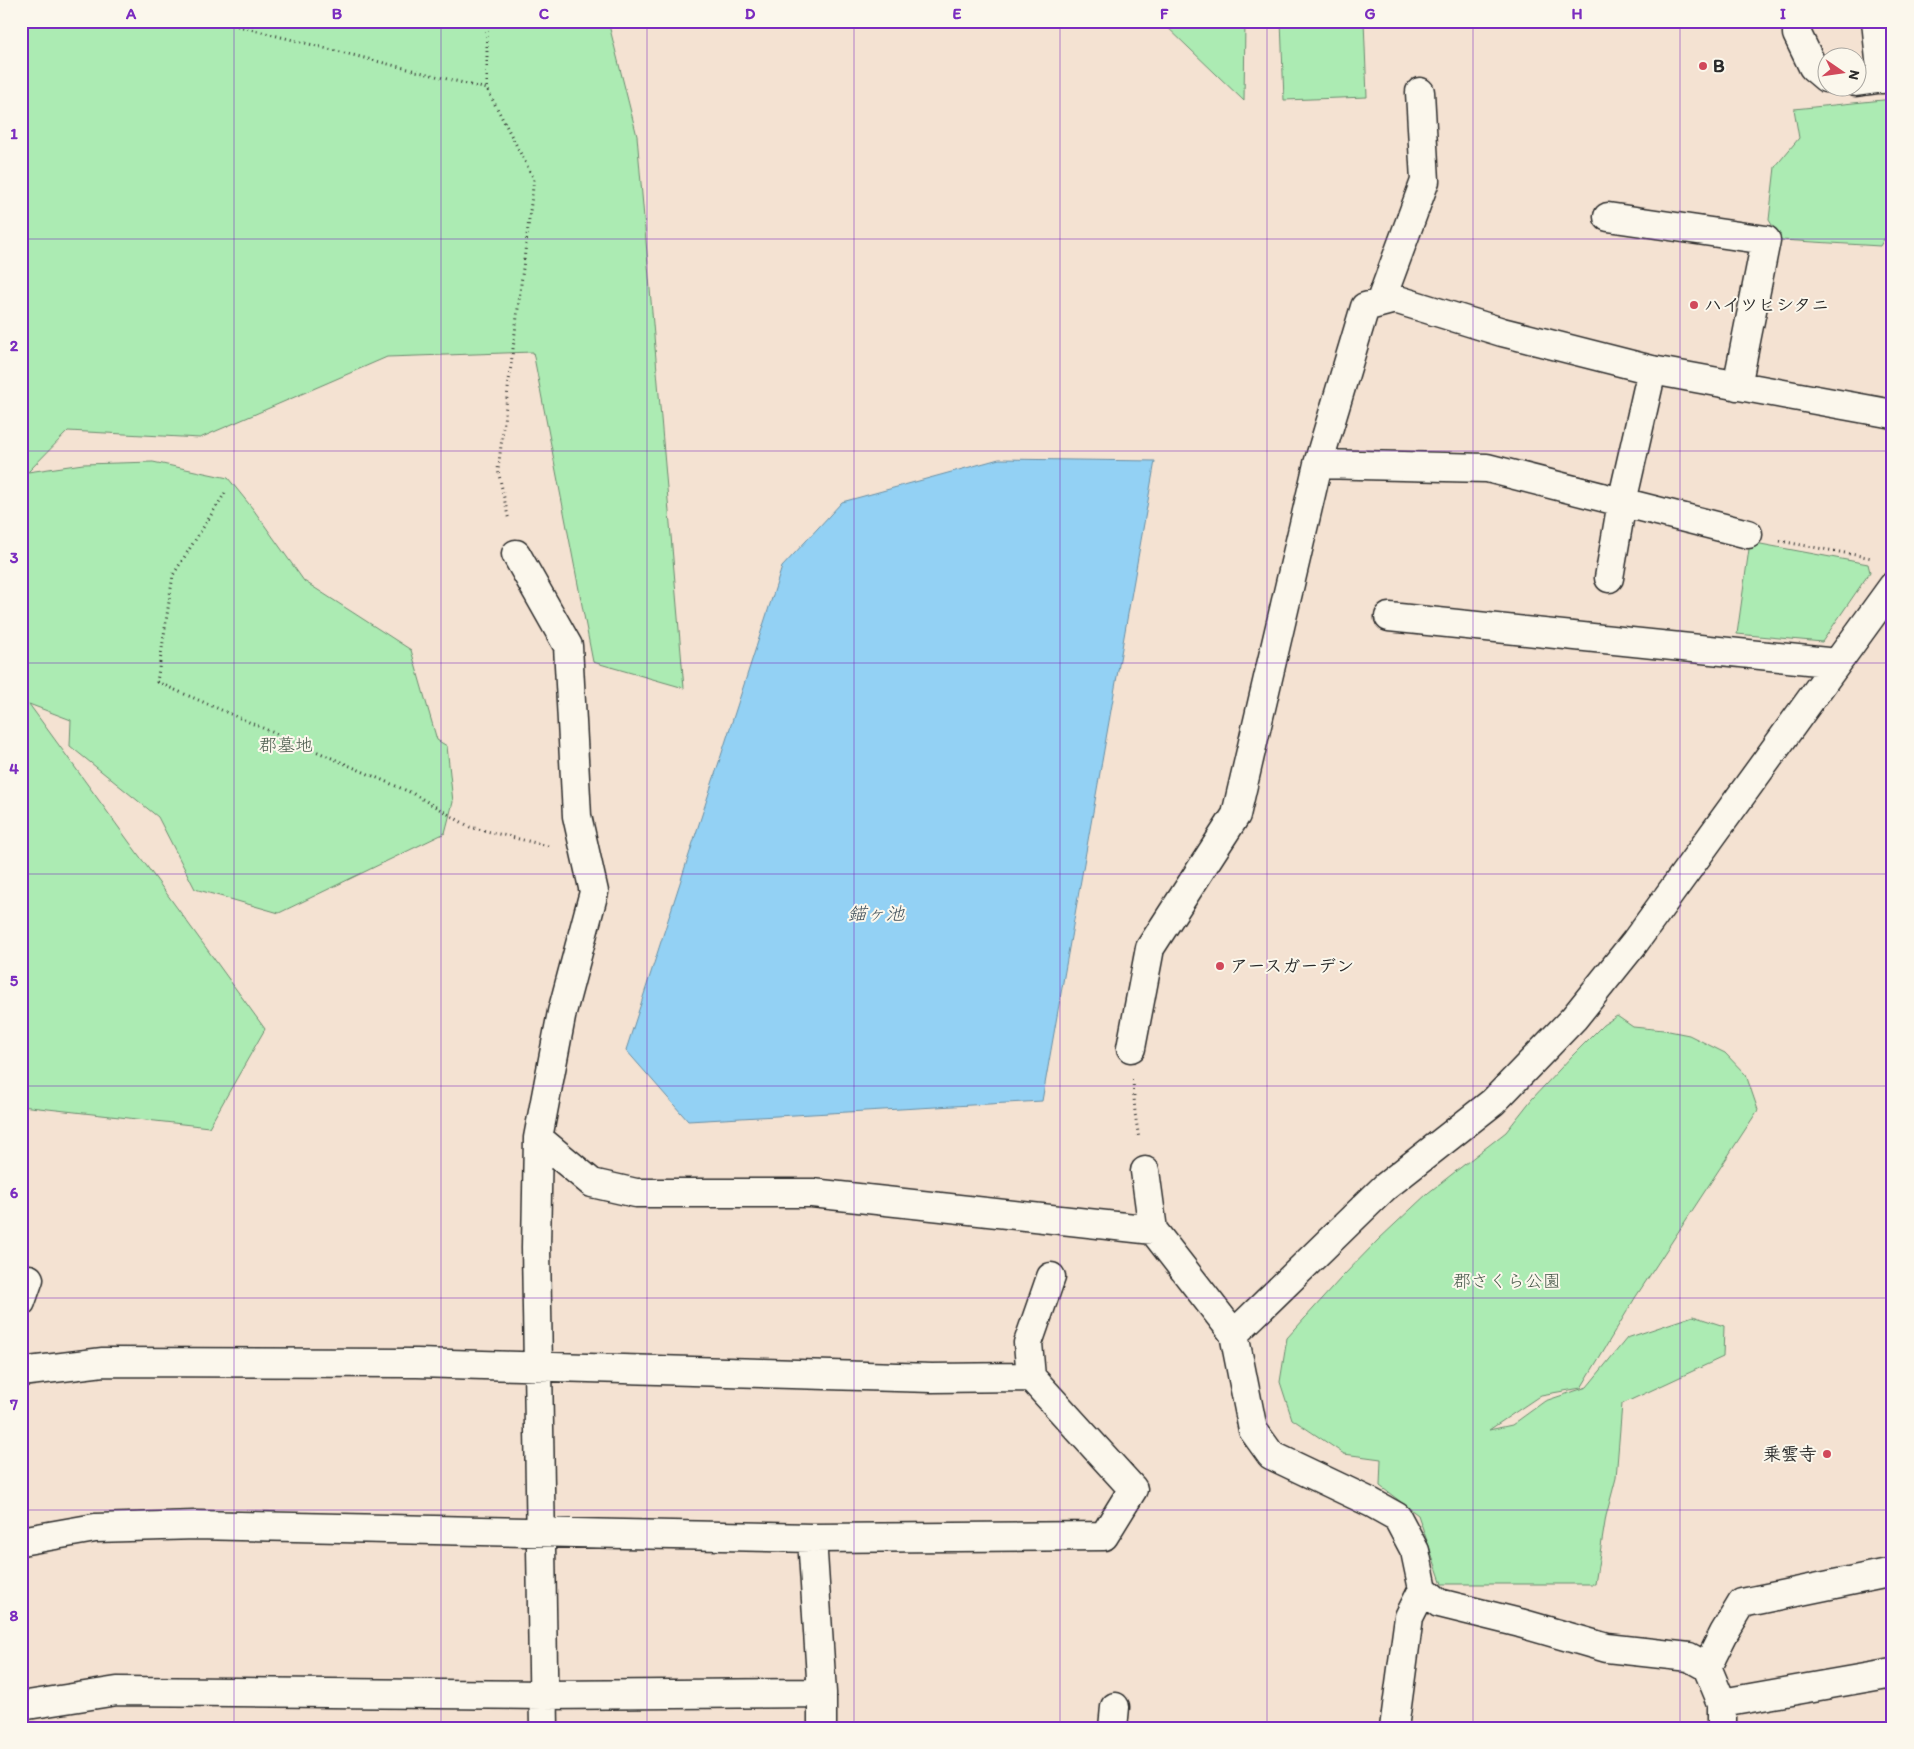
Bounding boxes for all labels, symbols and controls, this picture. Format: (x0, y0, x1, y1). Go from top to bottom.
text: A (125, 4, 137, 23)
text: B (332, 4, 343, 23)
text: C (539, 4, 550, 23)
text: D (745, 4, 756, 23)
text: E (953, 4, 962, 23)
text: F (1160, 4, 1169, 23)
text: G (1364, 4, 1376, 23)
text: H (1571, 4, 1583, 23)
text: I (1780, 4, 1786, 23)
north arrow (1816, 48, 1866, 98)
place label: B (1713, 55, 1725, 77)
marker: B (1697, 60, 1709, 72)
text: N (1845, 68, 1864, 81)
text: 1 (10, 124, 18, 143)
place label: ハイツヒシタニ (1704, 294, 1829, 316)
marker: ハイツヒシタニ (1688, 299, 1700, 311)
text: 2 (10, 336, 19, 355)
text: 3 (10, 548, 19, 567)
park label: 郡墓地 (259, 734, 313, 756)
text: 4 (9, 759, 19, 778)
water label: 錨ヶ池 (847, 902, 905, 925)
place label: アースガーデン (1230, 955, 1354, 977)
marker: アースガーデン (1214, 960, 1226, 972)
text: 5 (10, 971, 19, 990)
text: 6 (10, 1183, 19, 1202)
park label: 郡さくら公園 (1453, 1270, 1561, 1292)
text: 7 (9, 1395, 18, 1414)
place label: 乗雲寺 (1763, 1443, 1817, 1465)
marker: 乗雲寺 (1821, 1448, 1833, 1460)
text: 8 (10, 1606, 19, 1625)

